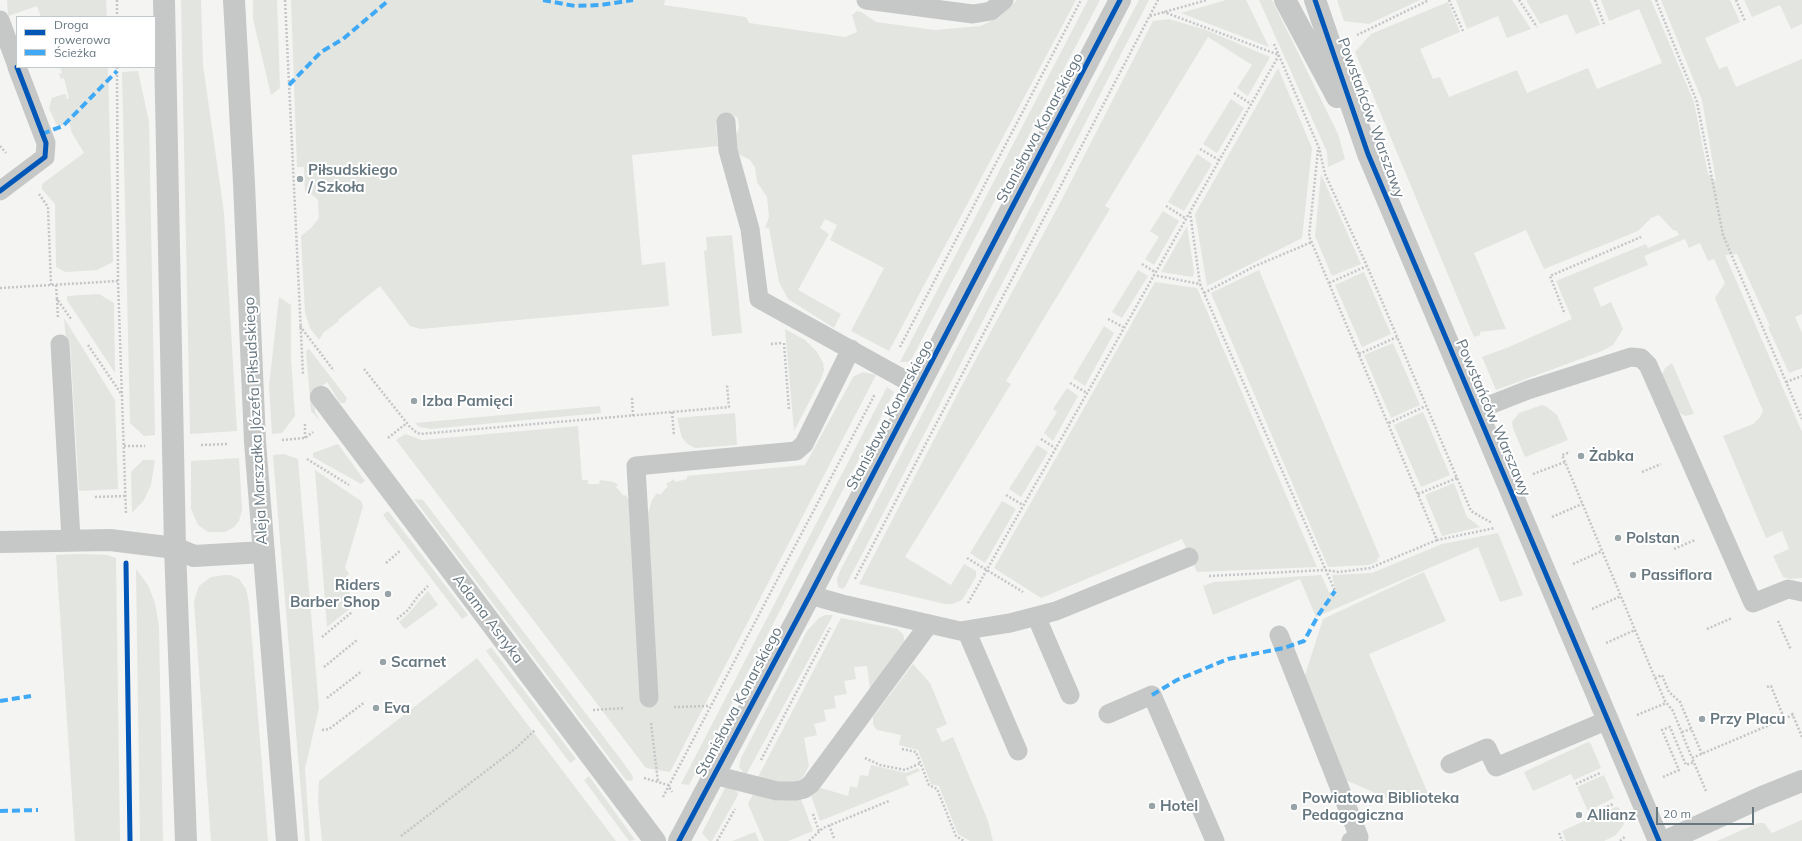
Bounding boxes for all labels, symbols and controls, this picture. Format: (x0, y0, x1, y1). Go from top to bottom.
legend (16, 16, 156, 68)
text: Droga rowerowa (54, 17, 110, 47)
street label: Powstańców Warszawy (1334, 35, 1408, 201)
text: Ścieżka (54, 45, 96, 60)
street label: Stanisława Konarskiego (993, 50, 1087, 206)
place label: Piłsudskiego / Szkoła (308, 161, 398, 196)
marker: Piłsudskiego / Szkoła (295, 174, 305, 184)
street label: Aleja Marszałka Józefa Piłsudskiego (241, 297, 271, 545)
street label: Stanisława Konarskiego (843, 337, 937, 493)
street label: Powstańców Warszawy (1452, 337, 1534, 499)
place label: Izba Pamięci (422, 392, 513, 410)
marker: Izba Pamięci (409, 396, 419, 406)
place label: Żabka (1589, 447, 1634, 465)
marker: Żabka (1576, 451, 1586, 461)
place label: Polstan (1626, 529, 1680, 547)
marker: Polstan (1613, 533, 1623, 543)
place label: Passiflora (1641, 566, 1712, 584)
marker: Passiflora (1628, 570, 1638, 580)
street label: Adama Asnyka (449, 571, 527, 667)
place label: Riders Barber Shop (290, 576, 380, 611)
marker: Riders Barber Shop (383, 589, 393, 599)
street label: Stanisława Konarskiego (692, 624, 786, 780)
place label: Scarnet (391, 653, 446, 671)
marker: Scarnet (378, 657, 388, 667)
place label: Eva (384, 699, 410, 717)
marker: Eva (371, 703, 381, 713)
place label: Przy Placu (1710, 710, 1786, 728)
marker: Przy Placu (1697, 714, 1707, 724)
place label: Powiatowa Biblioteka Pedagogiczna (1302, 789, 1459, 824)
place label: Hotel (1160, 797, 1198, 815)
scale bar (1658, 799, 1756, 825)
marker: Hotel (1147, 801, 1157, 811)
marker: Powiatowa Biblioteka Pedagogiczna (1289, 802, 1299, 812)
place label: Allianz (1587, 806, 1636, 824)
text: 20 m (1663, 806, 1691, 821)
marker: Allianz (1574, 810, 1584, 820)

